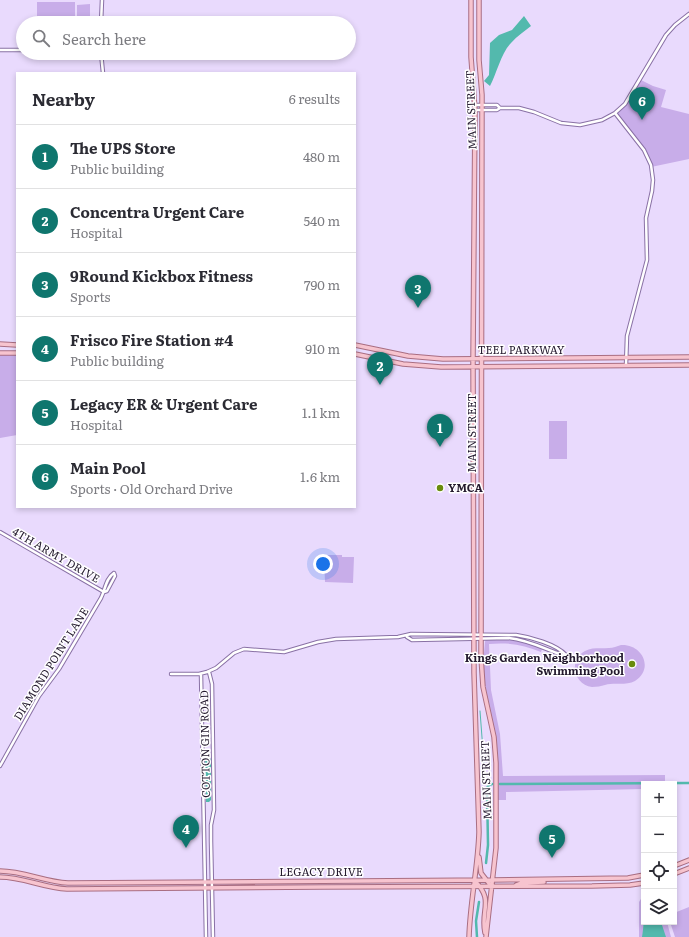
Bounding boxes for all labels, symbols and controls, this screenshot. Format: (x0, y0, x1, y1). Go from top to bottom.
search box (16, 16, 356, 60)
icon: search (30, 27, 52, 49)
text: Search here (62, 27, 146, 50)
street label: MAIN STREET (461, 70, 479, 150)
text: Nearby (32, 86, 95, 111)
pin: 6 (629, 87, 655, 120)
text: 6 results (289, 89, 340, 108)
text: The UPS Store (70, 136, 176, 159)
text: 1 (42, 147, 48, 166)
text: 480 m (303, 147, 340, 166)
text: Public building (70, 159, 164, 178)
text: Concentra Urgent Care (70, 200, 244, 223)
text: 2 (42, 211, 48, 230)
text: 540 m (304, 211, 340, 230)
text: Hospital (70, 223, 123, 242)
text: 9Round Kickbox Fitness (70, 264, 253, 287)
text: 3 (41, 275, 49, 294)
text: 790 m (304, 275, 340, 294)
pin: 3 (405, 275, 431, 308)
text: Sports (70, 287, 110, 306)
text: Frisco Fire Station #4 (70, 328, 233, 351)
text: 4 (41, 339, 49, 358)
text: 910 m (305, 339, 340, 358)
street label: TEEL PARKWAY (477, 341, 565, 357)
text: Public building (70, 351, 164, 370)
pin: 2 (367, 352, 393, 385)
text: Legacy ER & Urgent Care (70, 392, 257, 415)
street label: MAIN STREET (463, 393, 479, 473)
text: 5 (41, 403, 49, 422)
text: 1.1 km (302, 403, 340, 422)
pin: 1 (427, 414, 453, 447)
text: Hospital (70, 415, 123, 434)
text: Main Pool (70, 456, 146, 479)
text: 6 (41, 467, 49, 486)
text: 1.6 km (300, 467, 340, 486)
text: Sports · Old Orchard Drive (70, 479, 233, 498)
place label: YMCA (448, 479, 484, 495)
marker: YMCA (435, 483, 445, 493)
street label: 4TH ARMY DRIVE (10, 523, 103, 586)
your location (313, 554, 333, 574)
street label: DIAMOND POINT LANE (9, 604, 91, 723)
place label: Kings Garden Neighborhood Swimming Pool (465, 649, 624, 678)
marker: Kings Garden Neighborhood Swimming Pool (627, 659, 637, 669)
street label: COTTON GIN ROAD (195, 690, 213, 798)
street label: MAIN STREET (476, 740, 494, 820)
map controls (641, 781, 677, 925)
button: + (641, 781, 677, 817)
pin: 4 (173, 815, 199, 848)
button: − (641, 817, 677, 853)
pin: 5 (539, 825, 565, 858)
button: locate (641, 853, 677, 889)
street label: LEGACY DRIVE (279, 863, 363, 879)
button: layers (641, 889, 677, 925)

